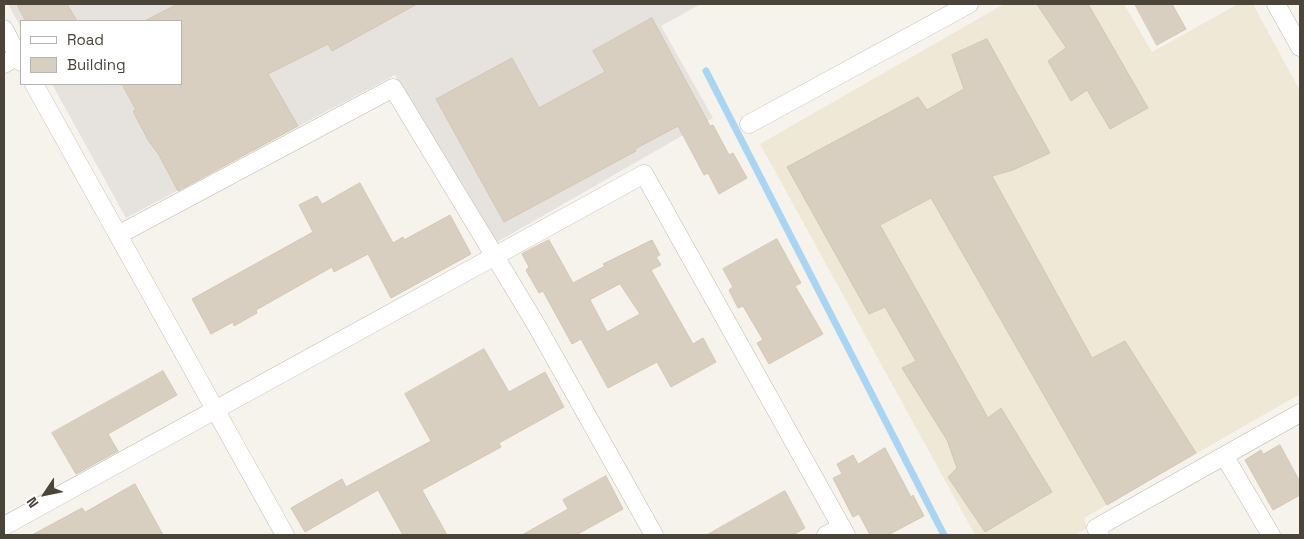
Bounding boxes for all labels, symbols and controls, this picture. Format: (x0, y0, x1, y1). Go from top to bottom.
legend (20, 20, 182, 85)
text: Road (67, 30, 104, 49)
text: Building (67, 55, 126, 74)
north arrow (20, 469, 70, 519)
text: N (22, 493, 43, 511)

